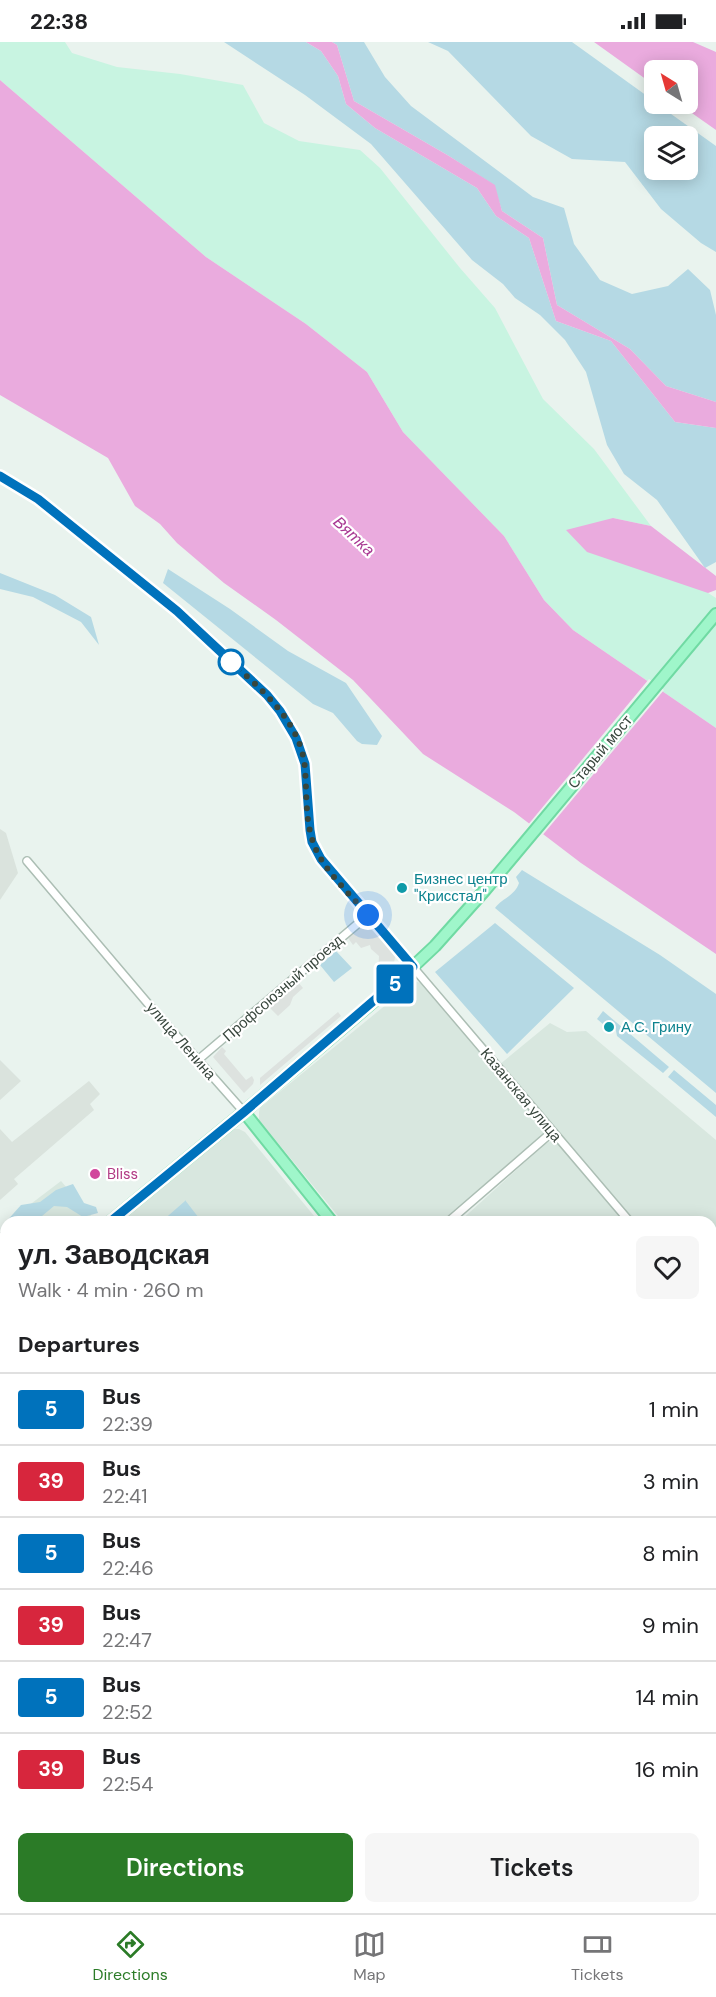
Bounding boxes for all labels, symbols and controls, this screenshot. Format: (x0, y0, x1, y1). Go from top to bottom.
text: 22:38 (30, 7, 88, 36)
north arrow (644, 60, 698, 114)
map controls (644, 60, 698, 180)
button: layers (644, 126, 698, 180)
water label: Вятка (329, 512, 379, 560)
unlabelled marker (218, 649, 244, 675)
street label: Старый мост (563, 711, 637, 793)
place label: Бизнес центр "Крисстал" (414, 869, 507, 906)
marker: Бизнес центр "Крисстал" (395, 881, 409, 895)
your location (353, 900, 383, 930)
street label: Профсоюзный проезд (219, 930, 348, 1046)
line badge: 5 (376, 964, 414, 1004)
text: 5 (388, 970, 402, 998)
street label: улица Ленина (142, 998, 221, 1085)
place label: А.С. Грину (621, 1017, 692, 1037)
marker: А.С. Грину (602, 1020, 616, 1034)
street label: Казанская улица (476, 1044, 567, 1147)
place label: Bliss (107, 1164, 138, 1184)
marker: Bliss (88, 1167, 102, 1181)
text: ул. Заводская (18, 1236, 210, 1273)
button: heart (636, 1236, 699, 1299)
text: Walk · 4 min · 260 m (18, 1277, 203, 1303)
text: Departures (18, 1330, 140, 1359)
text: Bus (102, 1382, 141, 1411)
text: 5 (44, 1395, 58, 1423)
text: 1 min (649, 1395, 699, 1424)
text: 22:39 (102, 1411, 153, 1437)
text: Bus (102, 1454, 141, 1483)
text: 39 (38, 1467, 64, 1495)
text: 3 min (643, 1467, 699, 1496)
text: 22:41 (102, 1483, 147, 1509)
text: Bus (102, 1526, 141, 1555)
text: 5 (44, 1539, 58, 1567)
text: 8 min (642, 1539, 699, 1568)
text: 22:46 (102, 1555, 154, 1581)
text: Bus (102, 1598, 141, 1627)
text: 39 (38, 1611, 64, 1639)
text: 9 min (642, 1611, 699, 1640)
text: 22:47 (102, 1627, 152, 1653)
text: Bus (102, 1670, 141, 1699)
text: 5 (44, 1683, 58, 1711)
text: 14 min (635, 1683, 699, 1712)
text: 22:52 (102, 1699, 152, 1725)
text: Bus (102, 1742, 141, 1771)
text: 39 (38, 1755, 64, 1783)
text: 16 min (635, 1755, 699, 1784)
text: 22:54 (102, 1771, 153, 1797)
button: Directions (18, 1833, 353, 1902)
button: Tickets (365, 1833, 699, 1902)
tab: Directions (93, 1928, 168, 1985)
tab: Map (353, 1928, 386, 1985)
tab: Tickets (571, 1928, 623, 1985)

